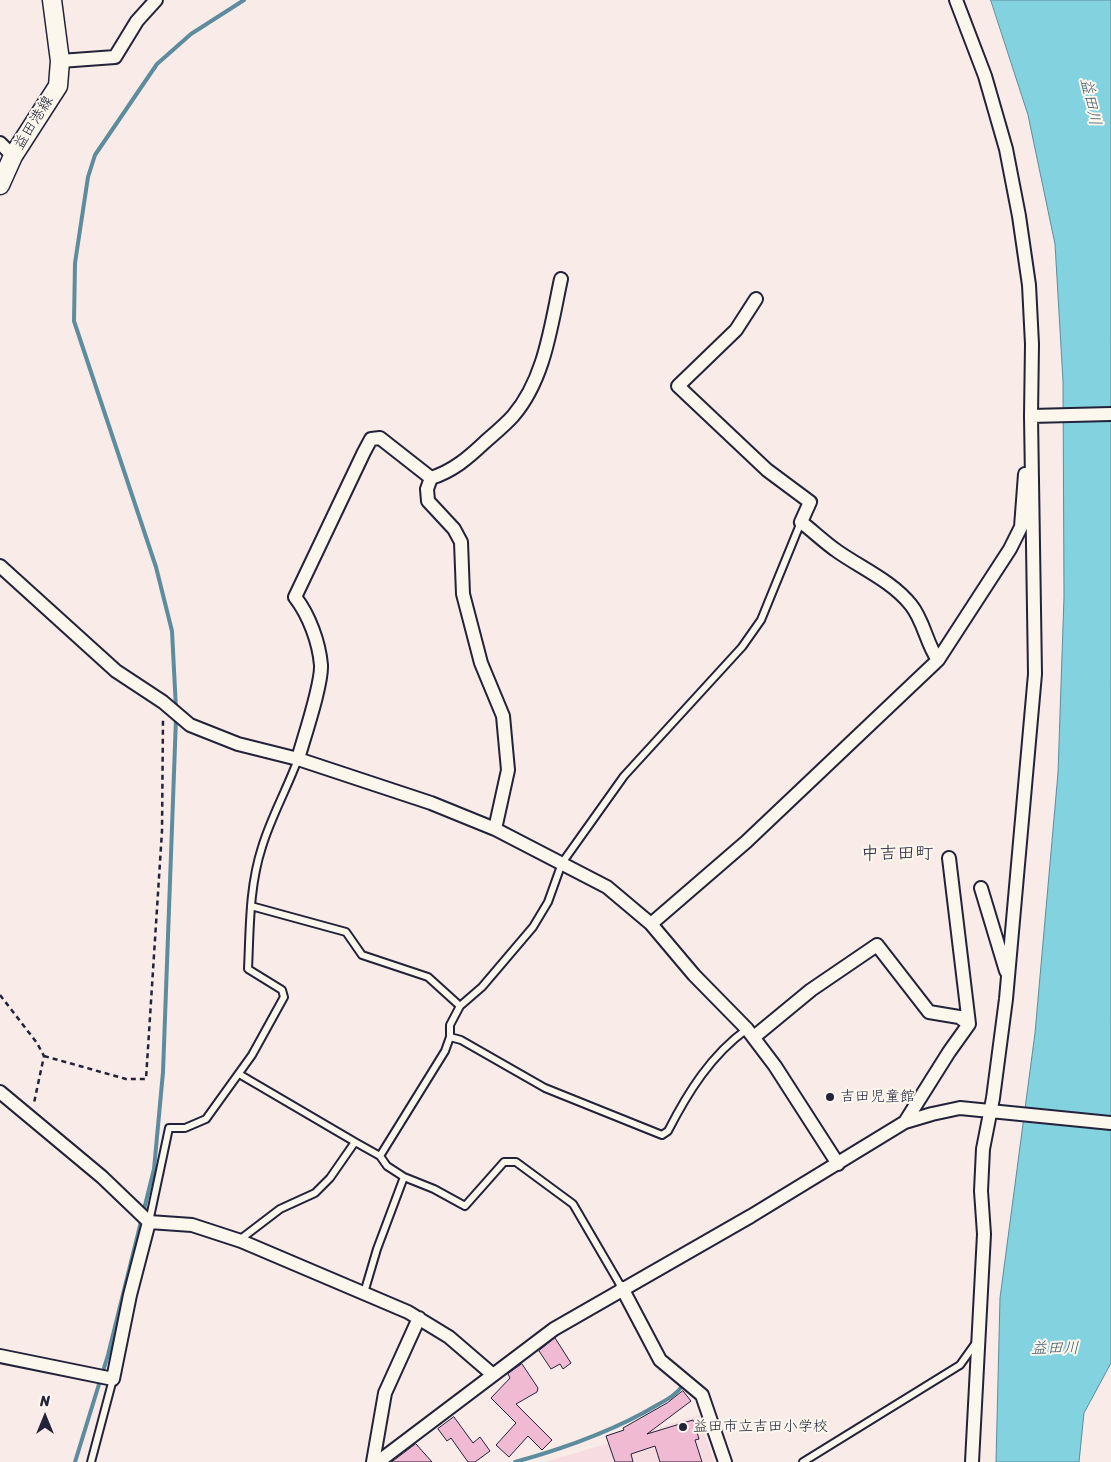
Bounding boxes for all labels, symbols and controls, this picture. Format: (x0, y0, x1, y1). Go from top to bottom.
water label: 益田川 (1076, 77, 1104, 127)
street label: 益田港線 (10, 93, 58, 153)
district label: 中吉田町 (861, 843, 933, 865)
place label: 吉田児童館 (840, 1088, 915, 1106)
marker: 吉田児童館 (824, 1091, 836, 1103)
water label: 益田川 (1031, 1339, 1079, 1359)
text: N (40, 1389, 50, 1414)
north arrow (20, 1392, 70, 1442)
place label: 益田市立吉田小学校 (693, 1418, 828, 1436)
marker: 益田市立吉田小学校 (677, 1421, 689, 1433)

